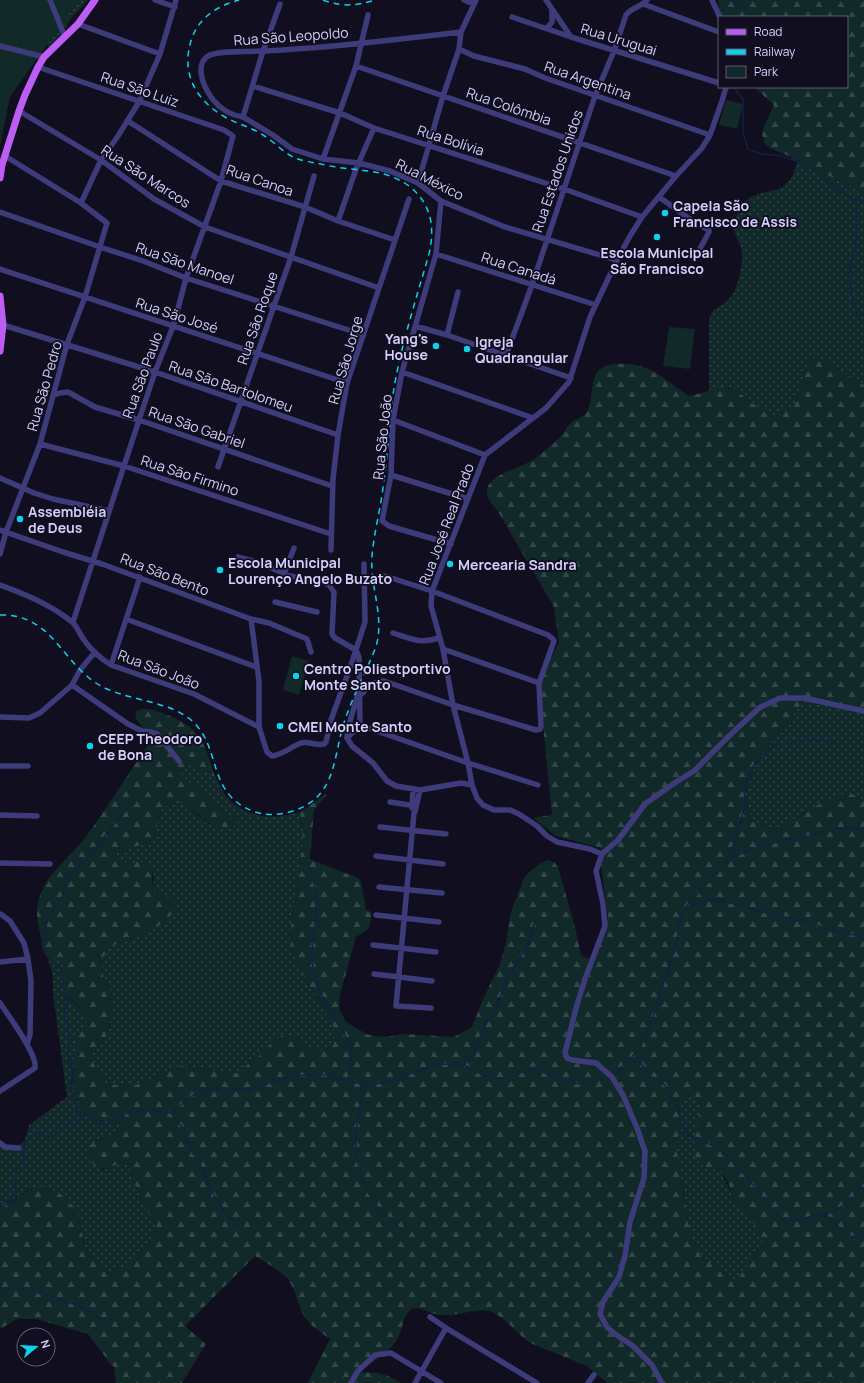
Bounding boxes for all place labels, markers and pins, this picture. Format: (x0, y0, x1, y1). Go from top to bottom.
place label: Capela São Francisco de Assis (673, 196, 797, 231)
marker: Capela São Francisco de Assis (660, 208, 670, 218)
marker: Escola Municipal São Francisco (652, 232, 662, 242)
place label: Escola Municipal São Francisco (601, 243, 713, 278)
place label: Yang's House (384, 329, 428, 364)
place label: Igreja Quadrangular (475, 332, 569, 367)
marker: Yang's House (431, 341, 441, 351)
marker: Igreja Quadrangular (462, 344, 472, 354)
place label: Assembléia de Deus (28, 502, 106, 537)
marker: Assembléia de Deus (15, 514, 25, 524)
place label: Escola Municipal Lourenço Angelo Buzato (228, 553, 392, 588)
place label: Mercearia Sandra (458, 555, 576, 574)
marker: Mercearia Sandra (445, 559, 455, 569)
marker: Escola Municipal Lourenço Angelo Buzato (215, 565, 225, 575)
place label: Centro Poliestportivo Monte Santo (304, 659, 451, 694)
marker: Centro Poliestportivo Monte Santo (291, 671, 301, 681)
place label: CMEI Monte Santo (288, 717, 412, 736)
marker: CMEI Monte Santo (275, 721, 285, 731)
place label: CEEP Theodoro de Bona (98, 729, 203, 764)
marker: CEEP Theodoro de Bona (85, 741, 95, 751)

